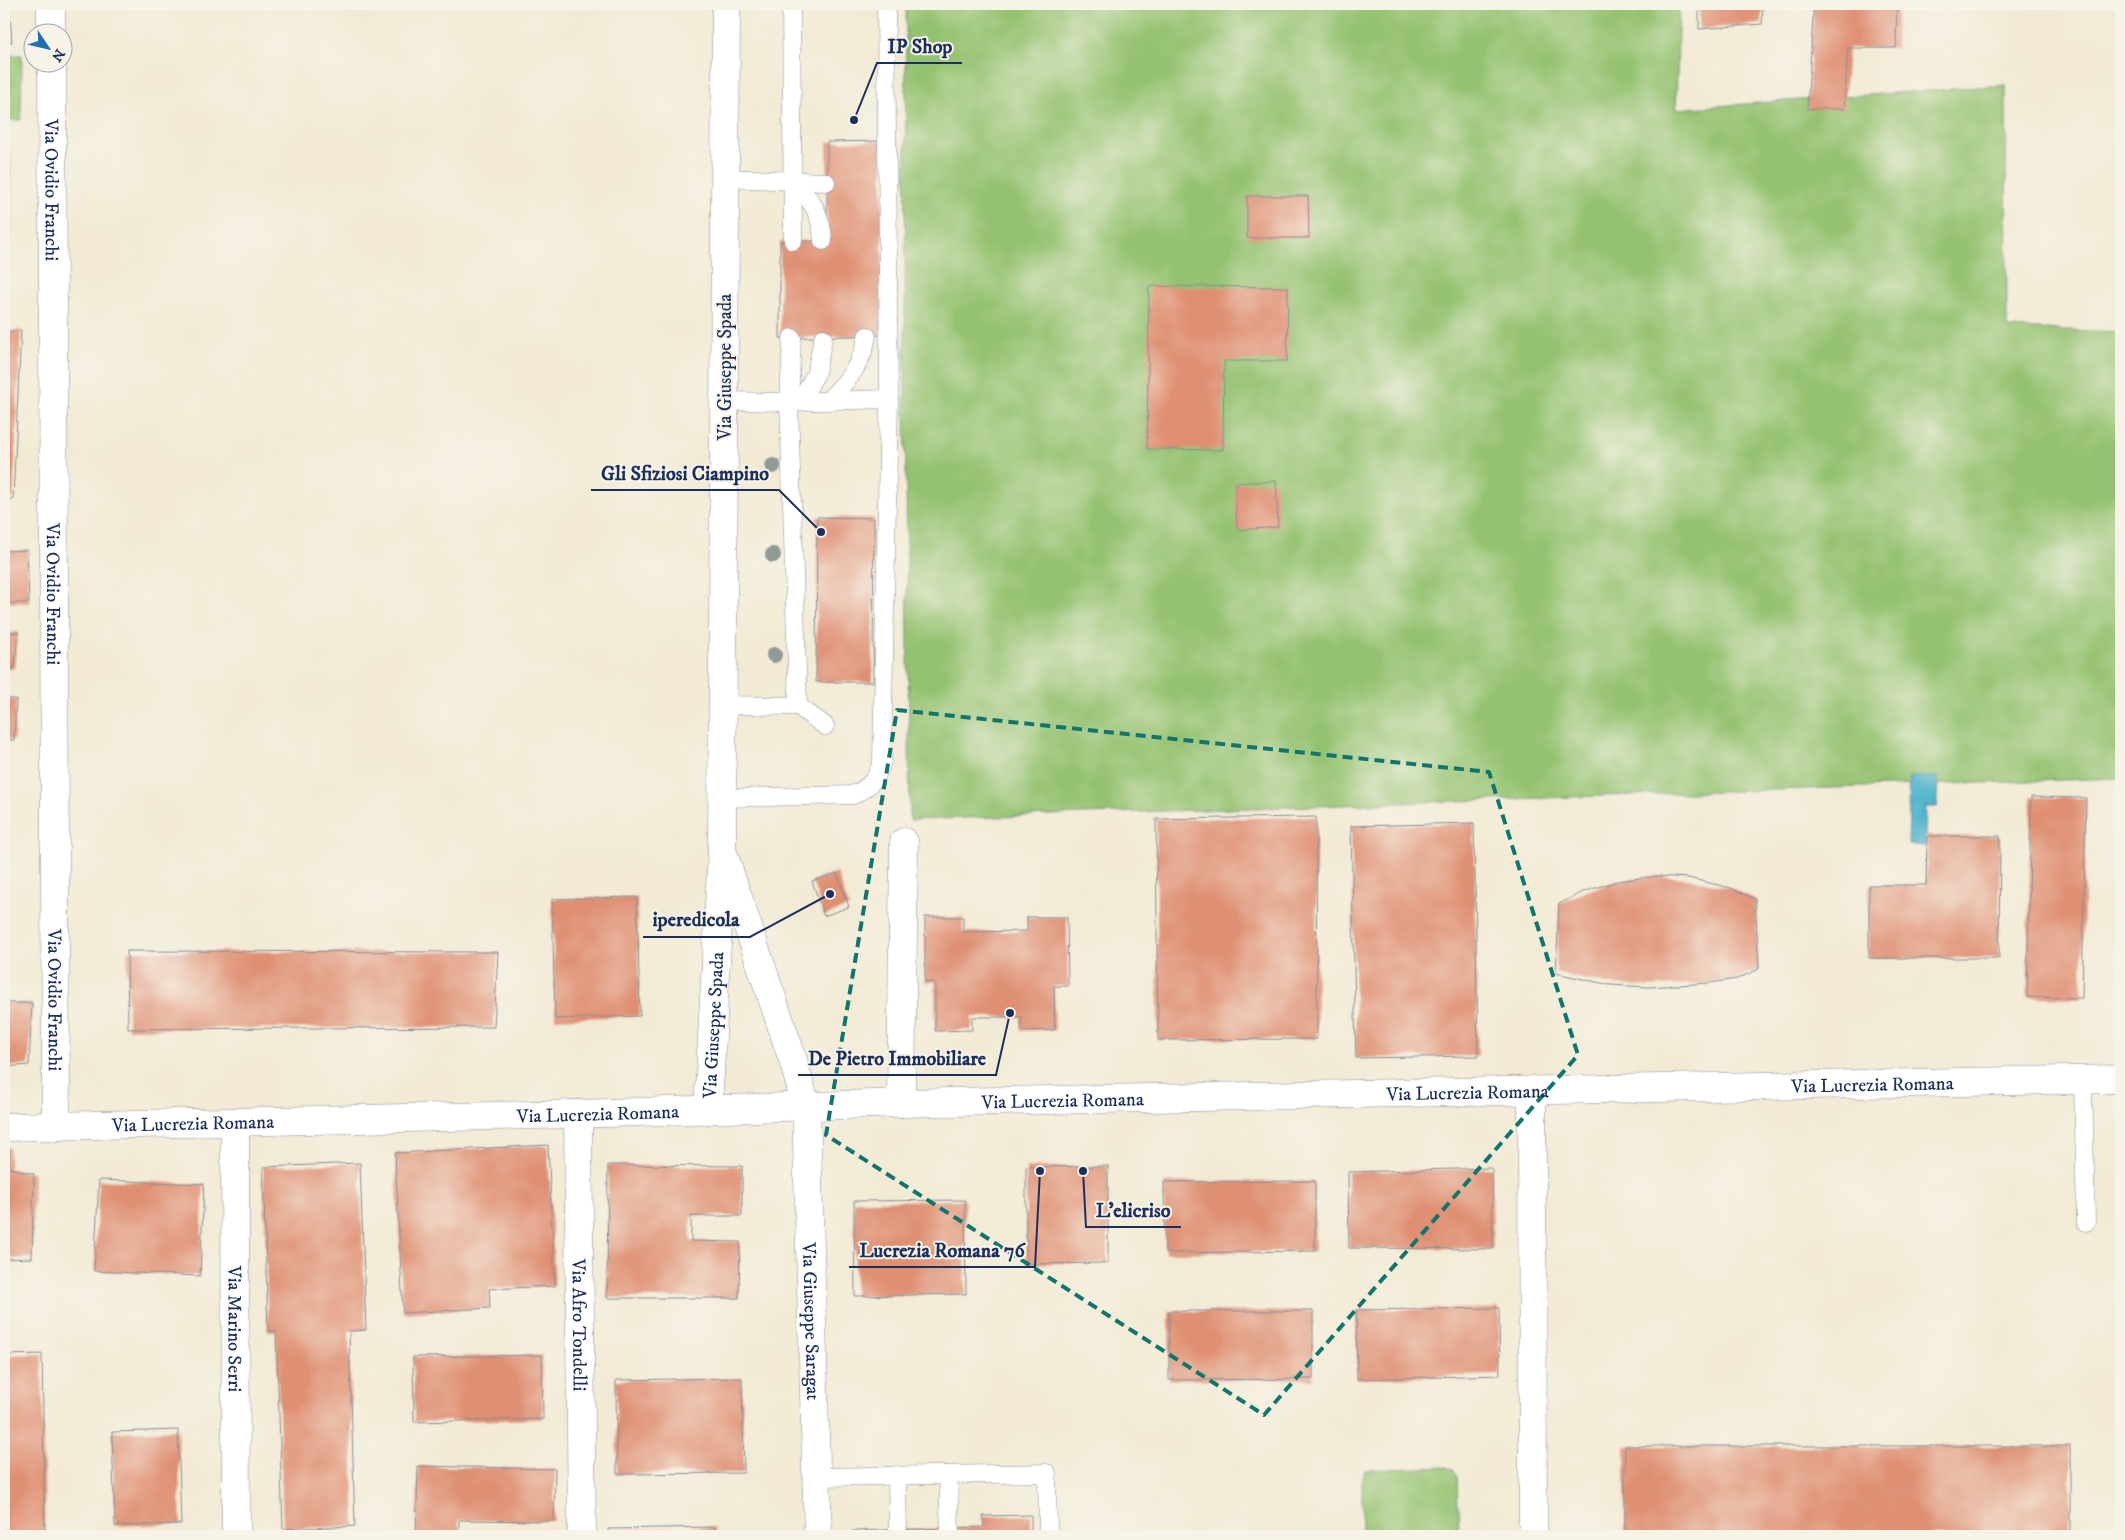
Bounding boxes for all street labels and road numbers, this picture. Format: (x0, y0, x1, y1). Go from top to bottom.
street label: Via Ovidio Franchi (39, 118, 63, 261)
street label: Via Giuseppe Spada (714, 294, 737, 441)
street label: Via Ovidio Franchi (41, 522, 64, 665)
street label: Via Ovidio Franchi (42, 928, 66, 1071)
street label: Via Giuseppe Spada (699, 951, 729, 1100)
street label: Via Lucrezia Romana (1790, 1072, 1954, 1099)
street label: Via Lucrezia Romana (1385, 1080, 1549, 1106)
street label: Via Lucrezia Romana (980, 1088, 1144, 1114)
street label: Via Lucrezia Romana (515, 1101, 679, 1128)
street label: Via Lucrezia Romana (111, 1111, 274, 1138)
street label: Via Giuseppe Saragat (797, 1241, 824, 1401)
street label: Via Afro Tondelli (566, 1258, 591, 1392)
street label: Via Marino Serri (222, 1265, 246, 1392)

